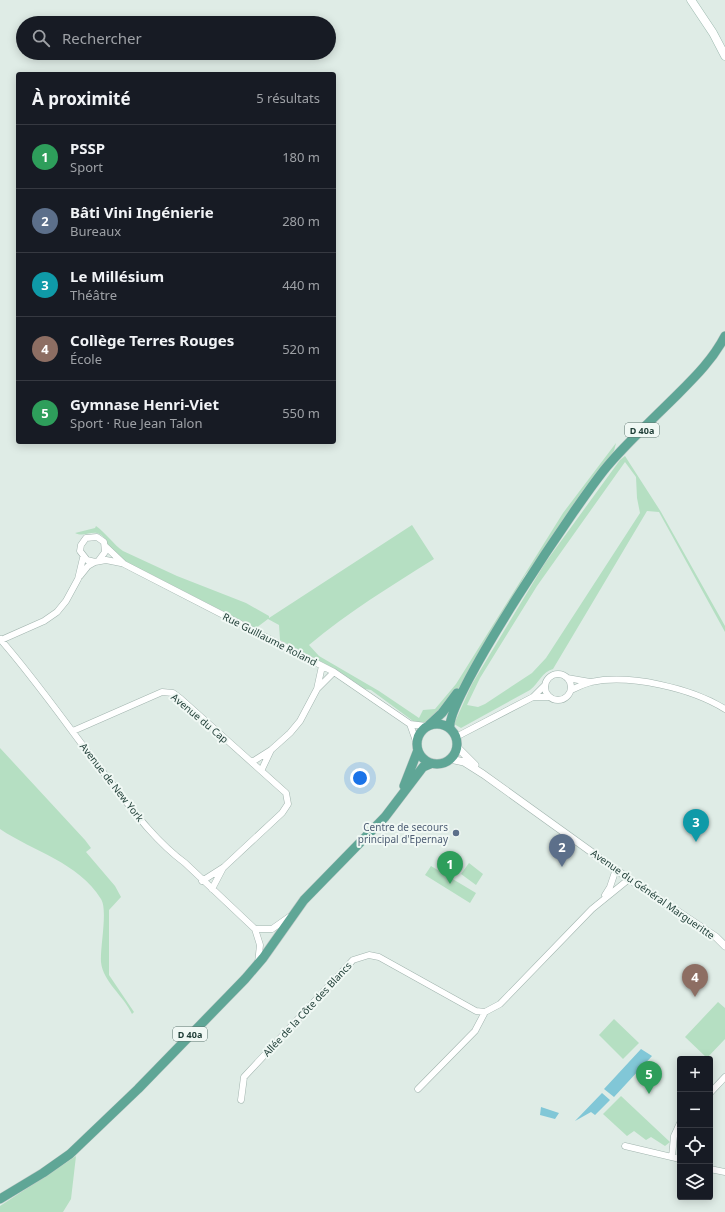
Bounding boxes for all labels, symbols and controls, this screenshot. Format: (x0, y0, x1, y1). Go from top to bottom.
search box (16, 16, 336, 60)
icon: search (30, 27, 52, 49)
text: Rechercher (62, 28, 142, 48)
text: À proximité (32, 87, 131, 110)
text: 5 résultats (256, 89, 320, 107)
text: PSSP (70, 138, 105, 158)
text: 1 (41, 148, 49, 166)
text: 180 m (282, 148, 320, 166)
text: Sport (70, 158, 103, 176)
text: Bâti Vini Ingénierie (70, 202, 214, 222)
text: 2 (41, 212, 49, 230)
text: 280 m (282, 212, 320, 230)
text: Bureaux (70, 222, 121, 240)
text: Le Millésium (70, 266, 164, 286)
text: 3 (41, 276, 49, 294)
text: 440 m (282, 276, 320, 294)
text: Théâtre (70, 286, 117, 304)
text: Collège Terres Rouges (70, 330, 234, 350)
text: 4 (41, 340, 49, 358)
text: 520 m (282, 340, 320, 358)
text: École (70, 350, 102, 368)
text: Gymnase Henri-Viet (70, 394, 219, 414)
text: 5 (41, 404, 49, 422)
text: 550 m (282, 404, 320, 422)
text: Sport · Rue Jean Talon (70, 414, 202, 432)
road number: D 40a (625, 423, 659, 437)
street label: Rue Guillaume Roland (220, 609, 320, 669)
street label: Avenue du Cap (168, 690, 232, 746)
street label: Avenue de New York (77, 740, 148, 825)
your location (350, 768, 370, 788)
pin: 3 (683, 809, 709, 842)
place label: Centre de secours principal d'Epernay (358, 820, 449, 846)
marker: Centre de secours principal d'Epernay (451, 828, 461, 838)
pin: 2 (549, 834, 575, 867)
street label: Avenue du Général Margueritte (588, 846, 718, 942)
pin: 1 (437, 851, 463, 884)
street label: Allée de la Côte des Blancs (259, 959, 355, 1059)
pin: 4 (682, 964, 708, 997)
road number: D 40a (173, 1027, 207, 1041)
map controls (677, 1056, 713, 1200)
button: + (677, 1056, 713, 1092)
pin: 5 (636, 1061, 662, 1094)
button: − (677, 1092, 713, 1128)
button: locate (677, 1128, 713, 1164)
button: layers (677, 1164, 713, 1200)

